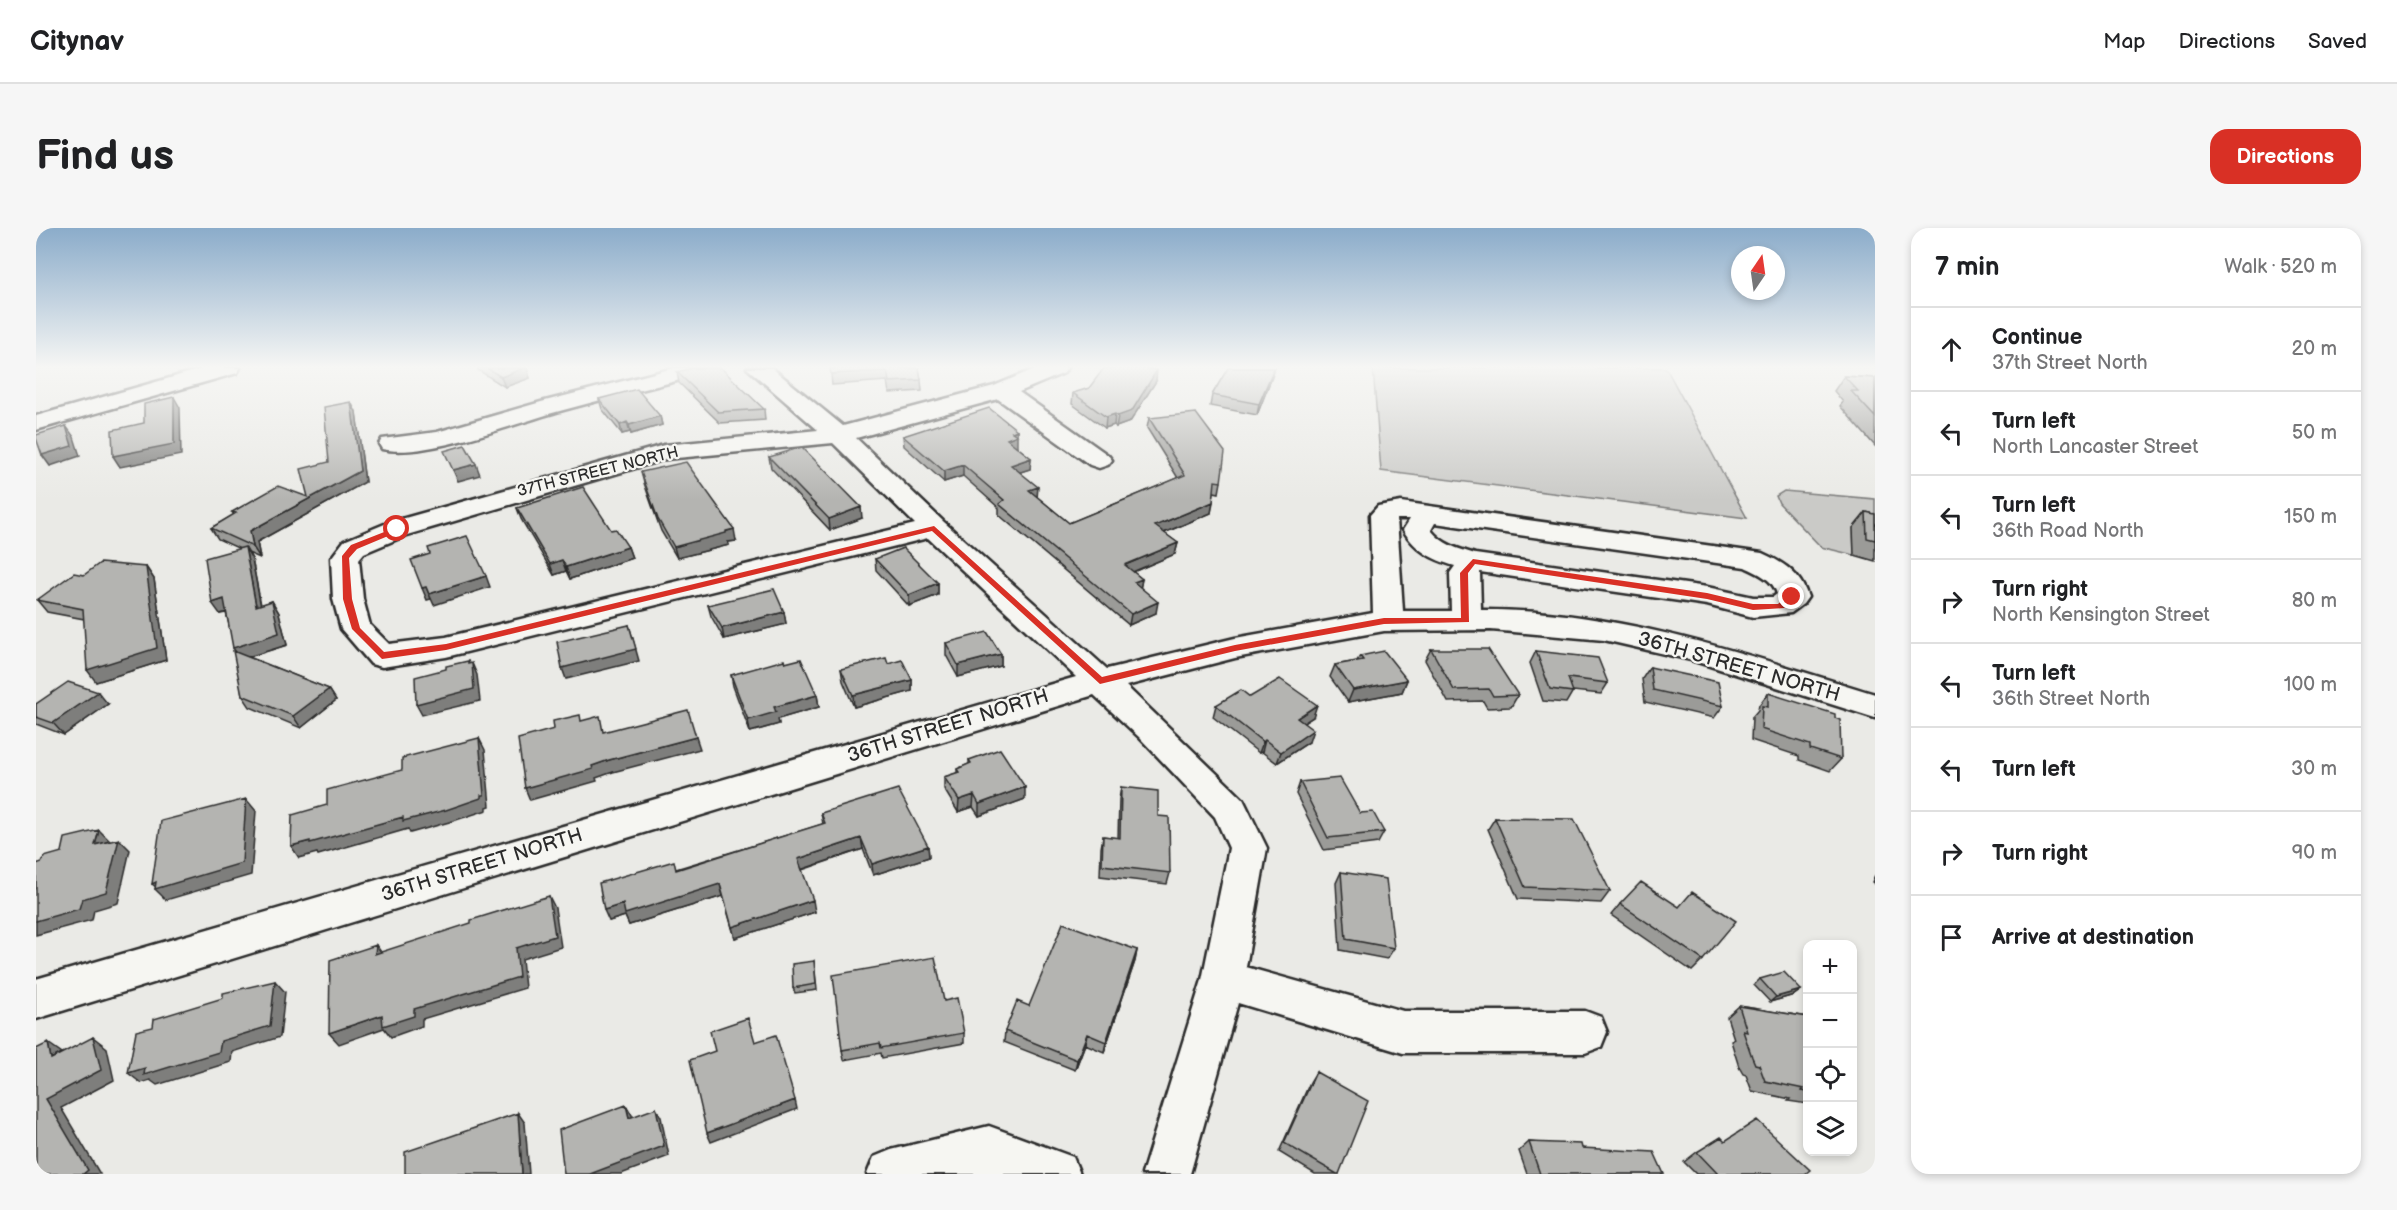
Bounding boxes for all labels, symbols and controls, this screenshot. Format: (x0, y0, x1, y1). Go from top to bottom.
text: Citynav (30, 25, 124, 58)
text: Map (2103, 29, 2146, 54)
text: Directions (2179, 29, 2275, 54)
text: Saved (2308, 29, 2367, 54)
button: Directions (2210, 129, 2361, 184)
text: Find us (36, 131, 174, 182)
north arrow (1731, 246, 1785, 300)
text: 7 min (1935, 252, 1999, 283)
text: Walk · 520 m (2224, 255, 2337, 279)
text: Continue (1992, 324, 2082, 351)
icon: ahead (1935, 333, 1968, 366)
text: 20 m (2292, 337, 2337, 361)
text: 37th Street North (1992, 351, 2148, 375)
text: Turn left (1992, 408, 2076, 435)
icon: left (1935, 417, 1968, 450)
text: 50 m (2292, 421, 2337, 445)
text: North Lancaster Street (1992, 435, 2198, 459)
street label: 37TH STREET NORTH (515, 443, 681, 501)
text: Turn left (1992, 492, 2076, 519)
icon: left (1935, 501, 1968, 534)
text: 150 m (2284, 505, 2337, 529)
route start (383, 515, 409, 541)
text: 36th Road North (1992, 519, 2144, 543)
text: Turn right (1992, 576, 2088, 603)
route end (1778, 583, 1804, 609)
icon: right (1935, 585, 1968, 618)
text: 80 m (2292, 589, 2337, 613)
text: North Kensington Street (1992, 603, 2210, 627)
street label: 36TH STREET NORTH (1635, 627, 1843, 707)
text: Turn left (1992, 660, 2076, 687)
icon: left (1935, 669, 1968, 702)
text: 100 m (2284, 673, 2337, 697)
street label: 36TH STREET NORTH (845, 684, 1051, 768)
text: 36th Street North (1992, 687, 2150, 711)
icon: left (1935, 753, 1968, 786)
text: Turn left (1992, 756, 2076, 783)
text: 30 m (2291, 757, 2337, 781)
street label: 36TH STREET NORTH (379, 823, 585, 907)
icon: right (1935, 837, 1968, 870)
text: Turn right (1992, 840, 2088, 867)
text: 90 m (2292, 841, 2337, 865)
icon: arrive (1935, 921, 1968, 954)
text: Arrive at destination (1992, 924, 2194, 951)
map controls (1803, 940, 1857, 1156)
button: + (1803, 940, 1857, 994)
button: − (1803, 994, 1857, 1048)
button: locate (1803, 1048, 1857, 1102)
button: layers (1803, 1102, 1857, 1156)

